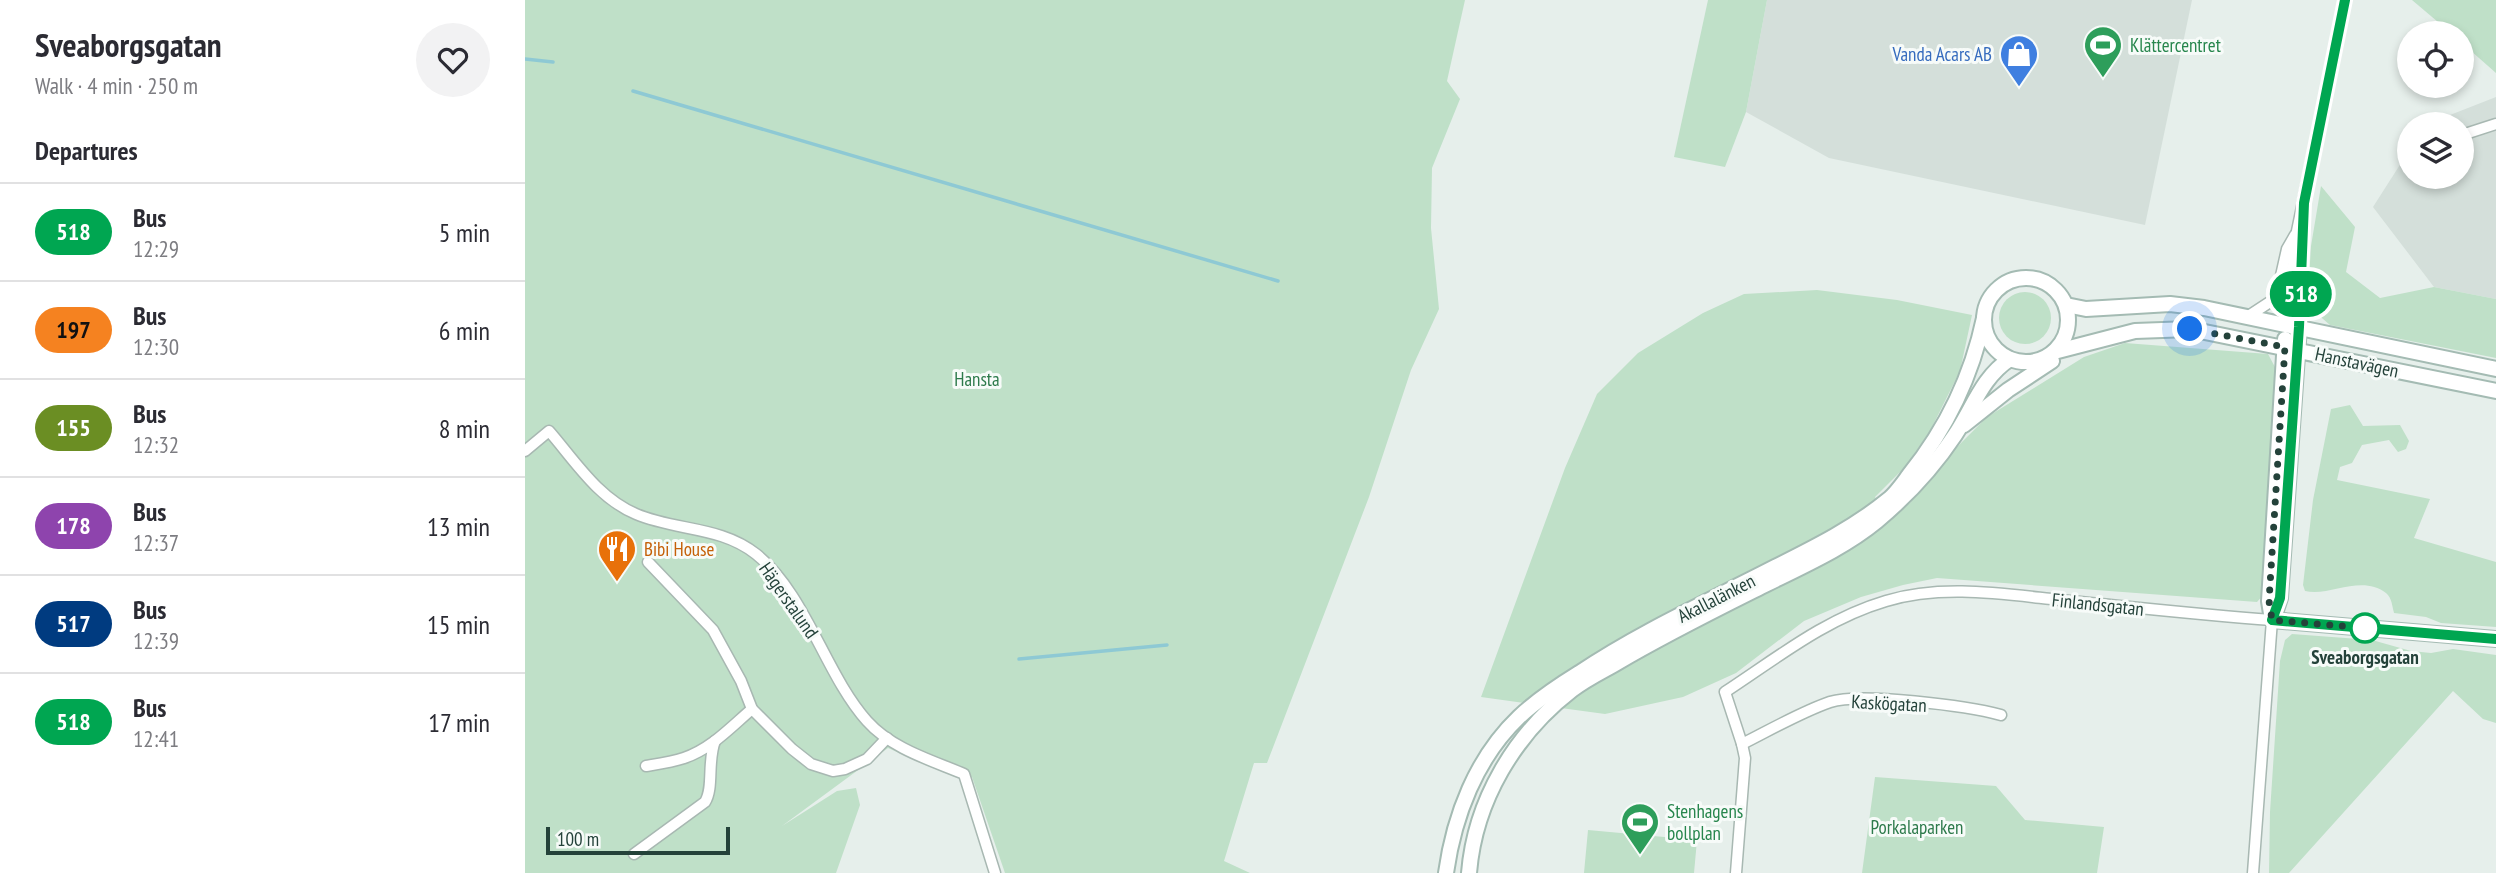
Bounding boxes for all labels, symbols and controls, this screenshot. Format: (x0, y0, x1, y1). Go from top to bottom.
map controls (2397, 21, 2474, 189)
button: locate (2397, 21, 2474, 98)
text: Sveaborgsgatan (35, 23, 222, 66)
button: heart (416, 23, 490, 97)
sports icon: Klättercentret (2082, 24, 2124, 79)
shop icon: Vanda Acars AB (1998, 33, 2040, 88)
place label: Klättercentret (2130, 33, 2222, 57)
place label: Vanda Acars AB (1891, 42, 1992, 66)
text: Walk · 4 min · 250 m (35, 71, 198, 100)
button: layers (2397, 112, 2474, 189)
text: Departures (35, 134, 138, 167)
text: Bus (133, 201, 166, 234)
text: 518 (56, 216, 91, 247)
text: 5 min (439, 216, 490, 249)
text: 12:29 (133, 234, 179, 263)
line badge: 518 (2261, 271, 2341, 317)
text: 518 (2284, 278, 2318, 309)
text: Bus (133, 299, 166, 332)
your location (2172, 311, 2207, 346)
text: 197 (56, 314, 91, 345)
text: 6 min (439, 314, 490, 347)
text: 12:30 (133, 332, 179, 361)
street label: Hanstavägen (2313, 341, 2401, 383)
park label: Hansta (954, 367, 1000, 391)
text: Bus (133, 397, 166, 430)
text: 155 (56, 412, 91, 443)
text: 8 min (439, 412, 490, 445)
text: 12:32 (133, 430, 179, 459)
text: Bus (133, 495, 166, 528)
text: 178 (56, 510, 91, 541)
text: 13 min (427, 510, 490, 543)
text: 12:37 (133, 528, 179, 557)
restaurant icon: Bibi House (596, 528, 638, 583)
place label: Bibi House (644, 537, 715, 561)
street label: Hägerstalund (754, 557, 824, 643)
street label: Akallalänken (1673, 568, 1759, 628)
street label: Finlandsgatan (2051, 587, 2145, 621)
text: Bus (133, 593, 166, 626)
text: 517 (56, 608, 91, 639)
text: 15 min (427, 608, 490, 641)
marker: Sveaborgsgatan (2350, 613, 2380, 643)
text: 12:39 (133, 626, 179, 655)
place label: Sveaborgsgatan (2311, 645, 2419, 669)
street label: Kaskögatan (1851, 689, 1927, 717)
text: Bus (133, 691, 166, 724)
text: 518 (56, 706, 91, 737)
text: 17 min (428, 706, 490, 739)
text: 12:41 (133, 724, 179, 753)
place label: Stenhagens bollplan (1667, 799, 1743, 845)
sports icon: Stenhagens bollplan (1619, 801, 1661, 856)
park label: Porkalaparken (1871, 815, 1963, 839)
scale bar (546, 824, 730, 856)
text: 100 m (557, 827, 599, 851)

